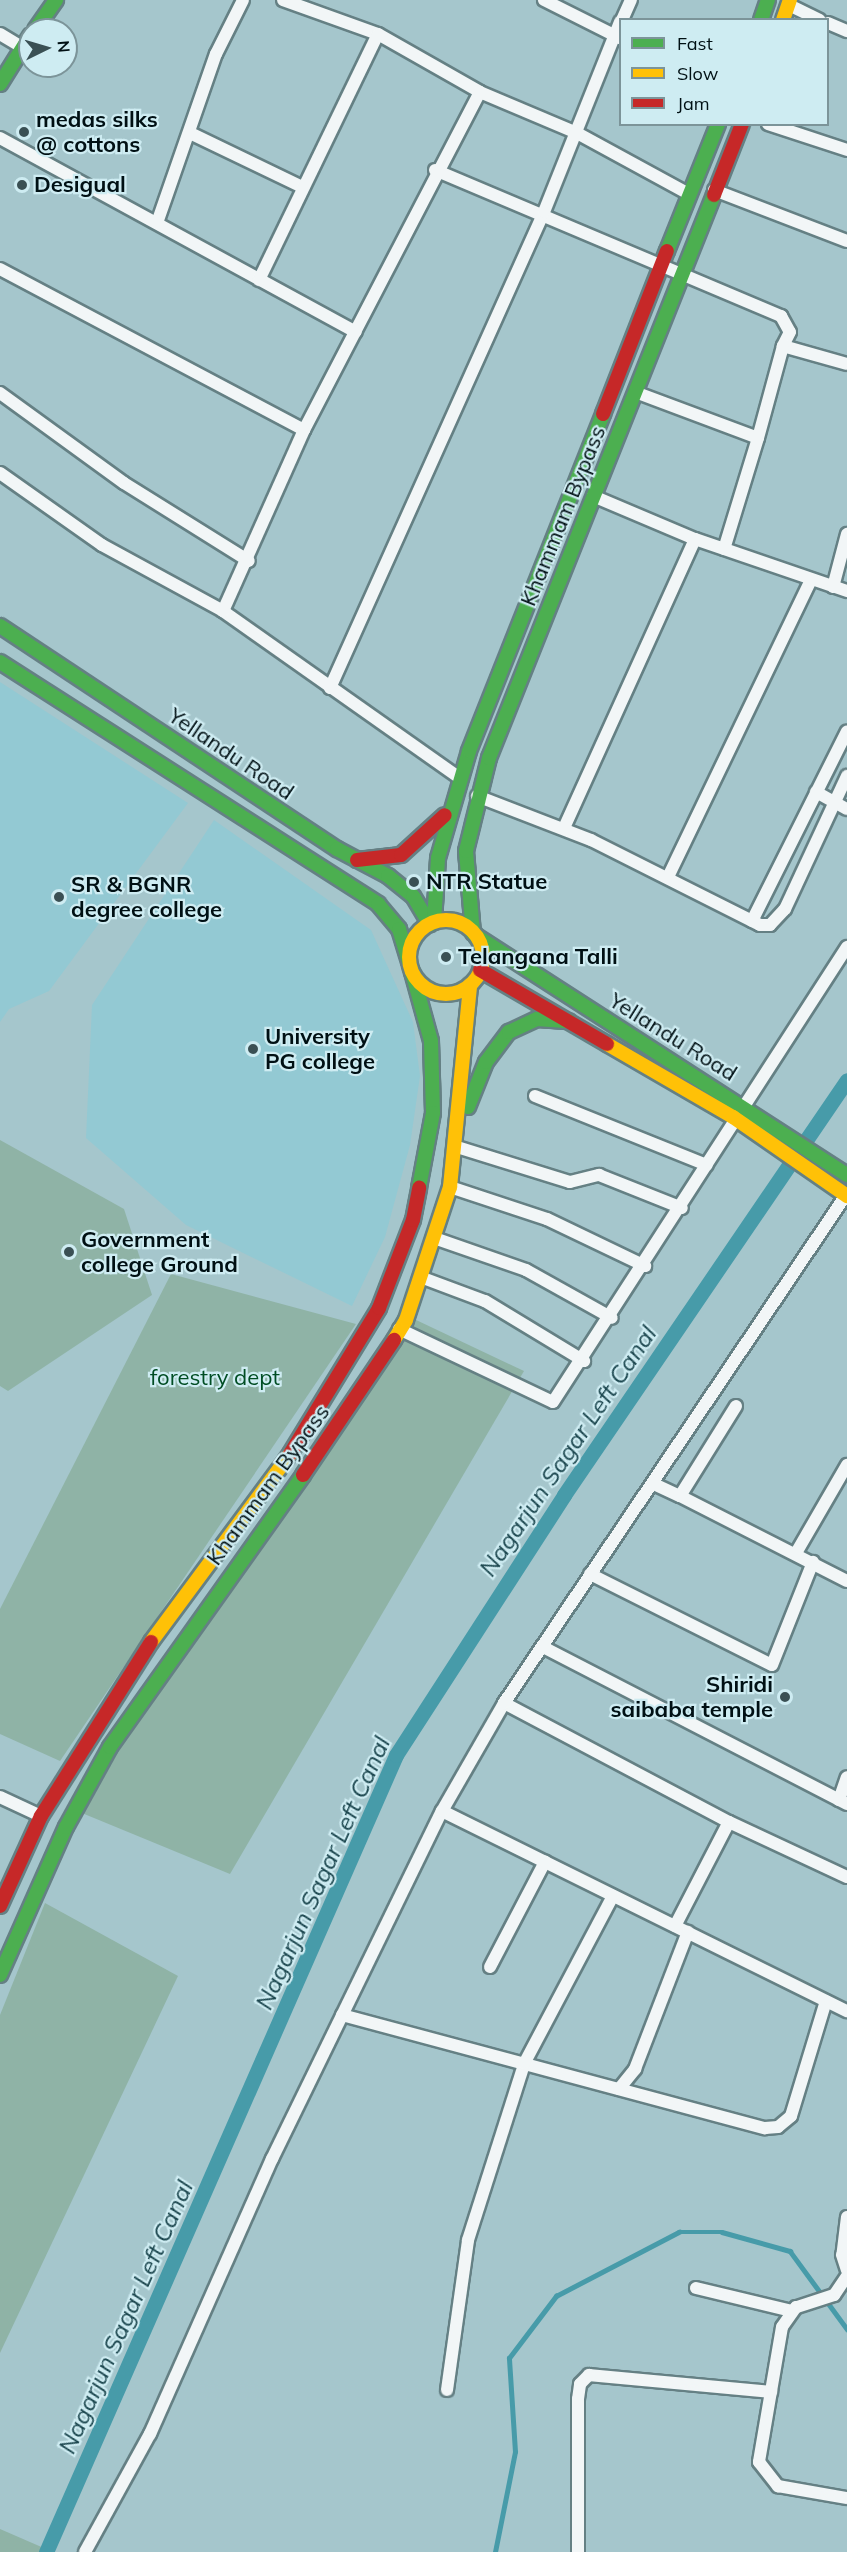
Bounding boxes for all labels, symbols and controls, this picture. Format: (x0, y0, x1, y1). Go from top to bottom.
north arrow (18, 18, 78, 78)
legend (619, 18, 829, 126)
text: Fast (677, 32, 713, 55)
text: N (53, 40, 74, 54)
text: Slow (677, 62, 718, 85)
text: Jam (677, 92, 710, 115)
place label: medas silks @ cottons (36, 106, 158, 158)
marker: medas silks @ cottons (17, 125, 31, 139)
place label: Desigual (34, 172, 126, 198)
marker: Desigual (15, 178, 29, 192)
street label: Khammam Bypass (515, 422, 611, 610)
street label: Yellandu Road (163, 702, 299, 806)
place label: NTR Statue (426, 869, 547, 895)
place label: SR & BGNR degree college (71, 871, 222, 922)
marker: NTR Statue (407, 875, 421, 889)
marker: SR & BGNR degree college (52, 890, 66, 904)
place label: Telangana Talli (458, 944, 618, 970)
marker: Telangana Talli (439, 950, 453, 964)
street label: Yellandu Road (604, 987, 742, 1087)
place label: University PG college (265, 1023, 375, 1074)
marker: University PG college (246, 1042, 260, 1056)
place label: Government college Ground (81, 1226, 238, 1278)
marker: Government college Ground (62, 1245, 76, 1259)
water label: Nagarjun Sagar Left Canal (473, 1320, 663, 1582)
park label: forestry dept (150, 1365, 280, 1391)
street label: Khammam Bypass (201, 1400, 335, 1570)
place label: Shiridi saibaba temple (611, 1671, 773, 1723)
marker: Shiridi saibaba temple (778, 1690, 792, 1704)
water label: Nagarjun Sagar Left Canal (250, 1732, 396, 2014)
water label: Nagarjun Sagar Left Canal (53, 2176, 199, 2458)

